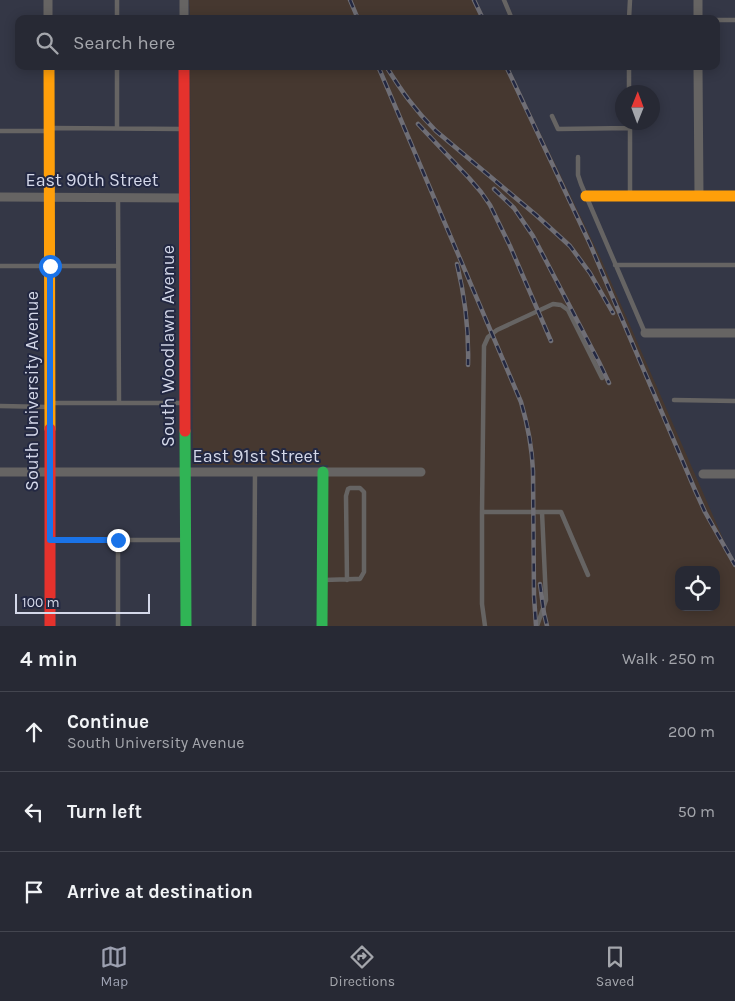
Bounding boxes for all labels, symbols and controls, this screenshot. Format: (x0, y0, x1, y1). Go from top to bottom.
search box (15, 15, 720, 70)
icon: search (33, 29, 61, 57)
text: Search here (73, 32, 175, 54)
north arrow (615, 85, 660, 130)
street label: East 90th Street (26, 169, 159, 191)
street label: South Woodlawn Avenue (157, 245, 179, 447)
route start (39, 255, 62, 278)
street label: South University Avenue (21, 291, 43, 491)
street label: East 91st Street (193, 445, 320, 467)
route end (107, 529, 130, 552)
map controls (675, 566, 720, 611)
button: locate (675, 566, 720, 611)
scale bar (15, 591, 150, 614)
text: 100 m (22, 594, 60, 611)
text: 4 min (20, 647, 78, 671)
text: Walk · 250 m (622, 649, 715, 668)
text: Continue (67, 711, 149, 733)
icon: ahead (20, 718, 48, 746)
text: 200 m (668, 722, 715, 741)
text: South University Avenue (67, 733, 245, 752)
icon: left (20, 798, 48, 826)
text: Turn left (67, 801, 142, 823)
text: 50 m (678, 802, 715, 821)
icon: arrive (20, 878, 48, 906)
text: Arrive at destination (67, 881, 253, 903)
tab: Map (100, 943, 128, 990)
tab: Directions (329, 943, 395, 990)
tab: Saved (596, 943, 635, 990)

